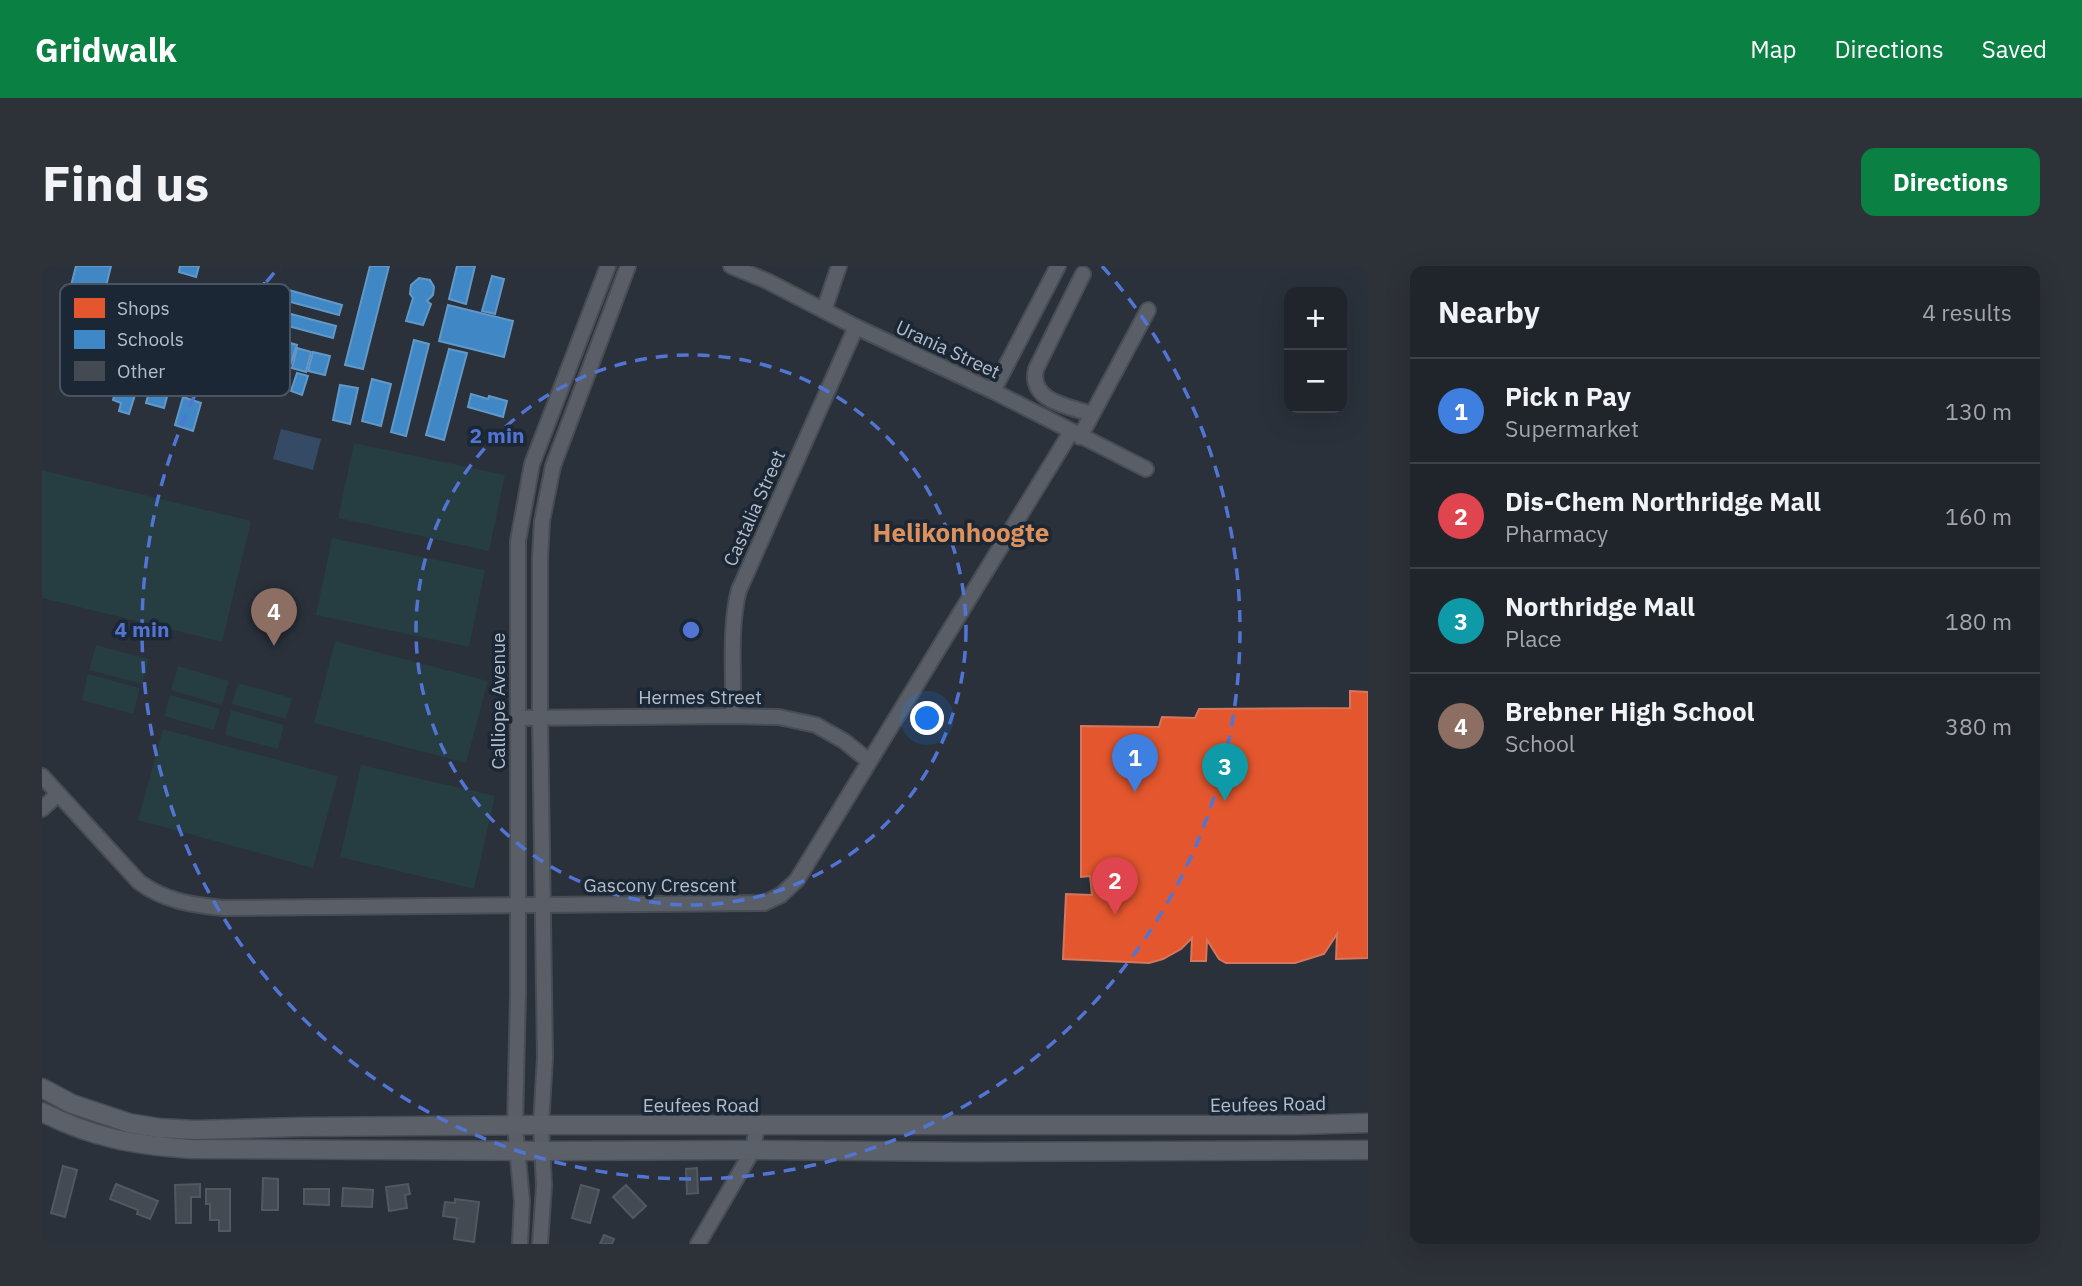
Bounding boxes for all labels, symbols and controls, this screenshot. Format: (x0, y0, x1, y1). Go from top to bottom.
text: Gridwalk (35, 28, 177, 71)
text: Map (1750, 33, 1796, 65)
text: Directions (1834, 33, 1944, 65)
text: Saved (1982, 33, 2047, 65)
button: Directions (1861, 148, 2040, 216)
text: Find us (42, 151, 209, 214)
legend (60, 284, 290, 396)
map controls (1284, 287, 1347, 413)
button: + (1284, 287, 1347, 350)
text: Nearby (1438, 292, 1540, 331)
text: Shops (117, 296, 170, 320)
text: 4 results (1922, 297, 2012, 327)
street label: Urania Street (892, 314, 1004, 384)
text: Schools (117, 327, 184, 351)
button: − (1284, 350, 1347, 413)
text: Other (117, 359, 165, 383)
text: Pick n Pay (1505, 379, 1631, 413)
text: 1 (1454, 396, 1468, 426)
text: 130 m (1945, 396, 2012, 426)
text: Supermarket (1505, 413, 1639, 443)
text: 2 min (470, 421, 524, 449)
street label: Castalia Street (718, 446, 790, 570)
text: Dis-Chem Northridge Mall (1505, 484, 1821, 518)
text: 2 (1454, 501, 1468, 531)
text: 160 m (1945, 501, 2012, 531)
district label: Helikonhoogte (873, 515, 1049, 549)
text: Pharmacy (1505, 518, 1608, 548)
pin: 4 (251, 588, 297, 646)
text: Northridge Mall (1505, 589, 1695, 623)
text: 3 (1454, 606, 1468, 636)
text: 180 m (1945, 606, 2012, 636)
text: 4 min (115, 615, 169, 643)
centre of rings (679, 618, 703, 642)
text: Place (1505, 623, 1562, 653)
street label: Calliope Avenue (486, 633, 510, 769)
street label: Hermes Street (638, 685, 762, 709)
text: Brebner High School (1505, 694, 1755, 728)
your location (910, 701, 944, 735)
text: 4 (1454, 711, 1468, 741)
text: 380 m (1945, 711, 2012, 741)
text: School (1505, 728, 1575, 758)
pin: 1 (1112, 734, 1158, 792)
pin: 3 (1202, 743, 1248, 801)
pin: 2 (1092, 857, 1138, 915)
street label: Gascony Crescent (584, 873, 737, 897)
street label: Eeufees Road (1210, 1091, 1326, 1117)
street label: Eeufees Road (643, 1093, 759, 1117)

